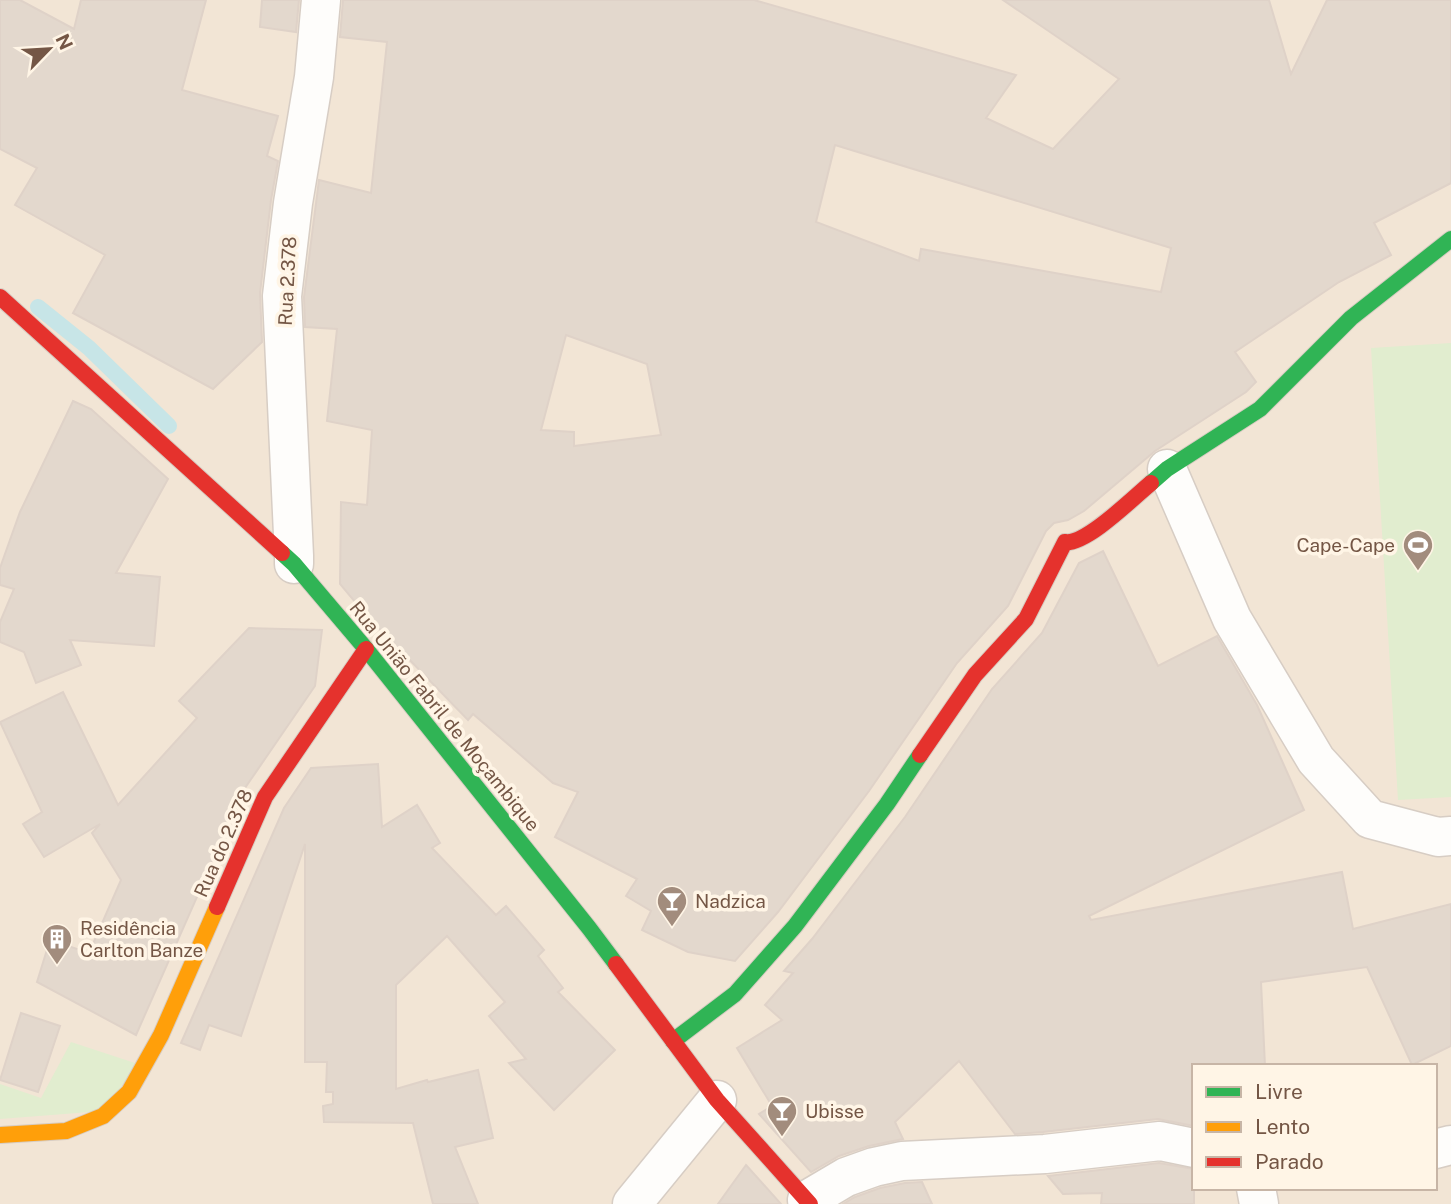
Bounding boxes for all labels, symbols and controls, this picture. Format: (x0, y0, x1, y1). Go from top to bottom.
north arrow (14, 14, 84, 84)
text: N (51, 30, 78, 53)
street label: Rua 2.378 (274, 236, 300, 326)
sports icon: Cape-Cape (1401, 528, 1435, 572)
place label: Cape-Cape (1297, 534, 1395, 556)
street label: Rua União Fabril de Moçambique (345, 597, 545, 835)
street label: Rua do 2.378 (189, 786, 257, 900)
bar icon: Nadzica (655, 884, 689, 928)
place label: Nadzica (695, 890, 766, 912)
place label: Residência Carlton Banze (80, 917, 203, 961)
building icon: Residência Carlton Banze (40, 922, 74, 966)
legend (1192, 1064, 1437, 1190)
text: Livre (1255, 1079, 1303, 1104)
bar icon: Ubisse (765, 1094, 799, 1138)
place label: Ubisse (805, 1100, 864, 1122)
text: Lento (1255, 1114, 1310, 1139)
text: Parado (1255, 1149, 1324, 1174)

